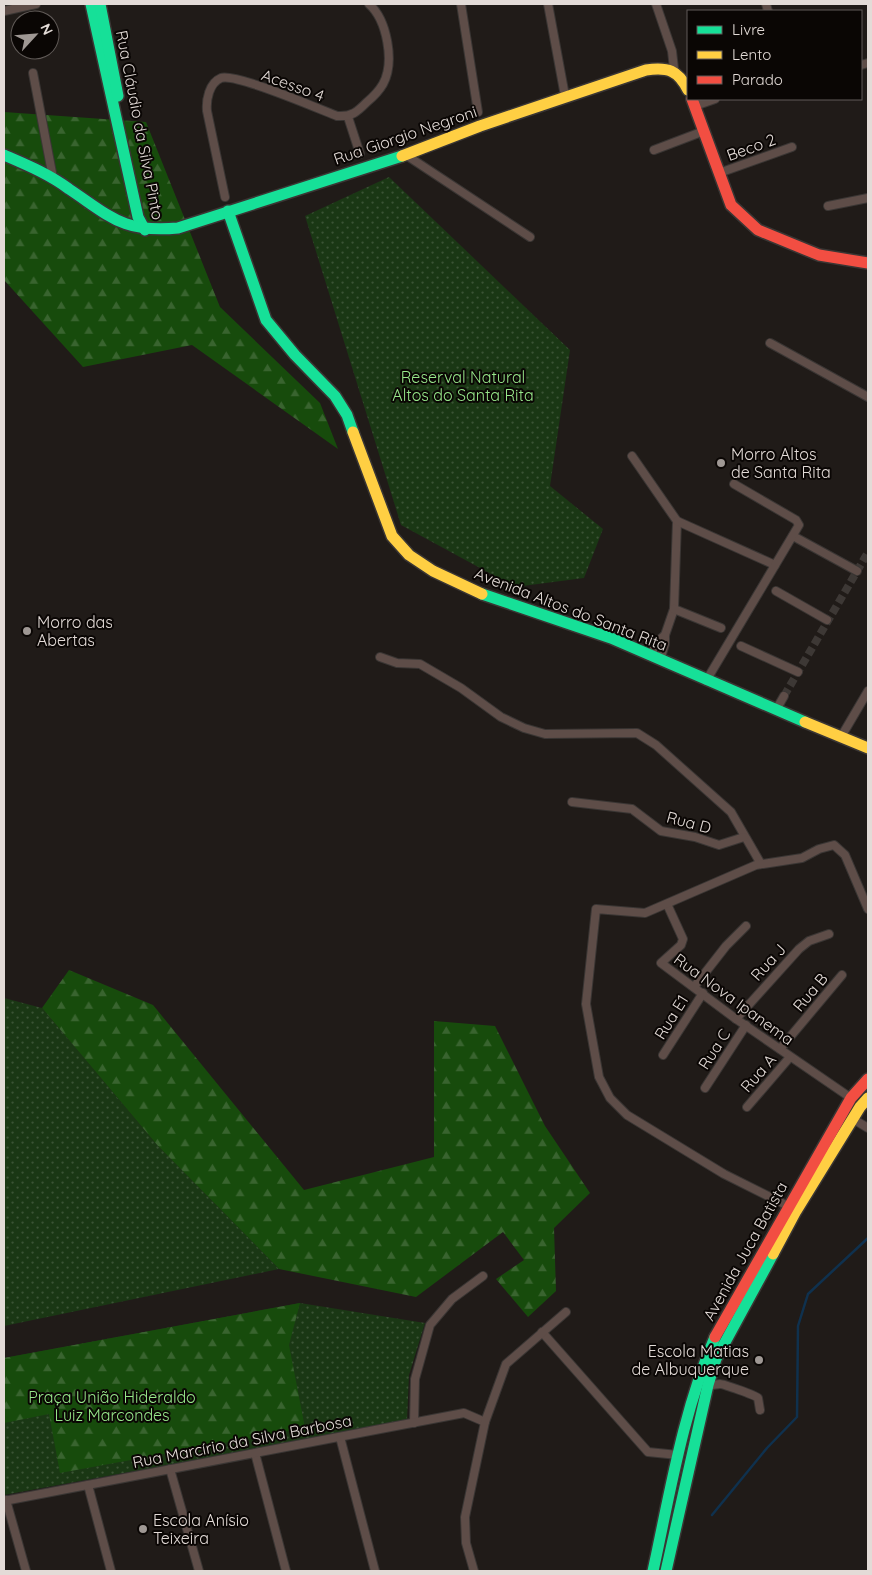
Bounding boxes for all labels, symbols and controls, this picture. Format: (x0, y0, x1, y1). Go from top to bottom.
north arrow (10, 10, 60, 60)
legend (687, 10, 862, 100)
text: Livre (732, 20, 765, 39)
text: N (36, 21, 57, 38)
street label: Rua Cláudio da Silva Pinto (112, 28, 168, 222)
text: Lento (732, 45, 771, 64)
street label: Acesso 4 (259, 64, 327, 106)
text: Parado (732, 70, 783, 89)
street label: Rua Giorgio Negroni (331, 101, 479, 169)
street label: Beco 2 (724, 129, 778, 165)
park label: Reserval Natural Altos do Santa Rita (392, 367, 534, 405)
place label: Morro Altos de Santa Rita (731, 444, 831, 482)
marker: Morro Altos de Santa Rita (715, 457, 727, 469)
street label: Avenida Altos do Santa Rita (472, 563, 670, 655)
place label: Morro das Abertas (37, 612, 113, 650)
marker: Morro das Abertas (21, 625, 33, 637)
street label: Rua D (665, 806, 713, 838)
street label: Rua J (746, 939, 790, 985)
street label: Rua Nova Ipanema (670, 949, 798, 1049)
street label: Rua B (788, 969, 832, 1015)
street label: Rua E1 (650, 991, 692, 1043)
street label: Rua C (694, 1025, 734, 1073)
street label: Rua A (736, 1050, 780, 1096)
street label: Avenida Juca Batista (698, 1178, 792, 1324)
place label: Escola Matias de Albuquerque (632, 1341, 749, 1379)
marker: Escola Matias de Albuquerque (753, 1354, 765, 1366)
park label: Praça União Hideraldo Luiz Marcondes (28, 1387, 196, 1425)
street label: Rua Marcírio da Silva Barbosa (131, 1410, 353, 1472)
place label: Escola Anísio Teixeira (153, 1510, 249, 1548)
marker: Escola Anísio Teixeira (137, 1523, 149, 1535)

